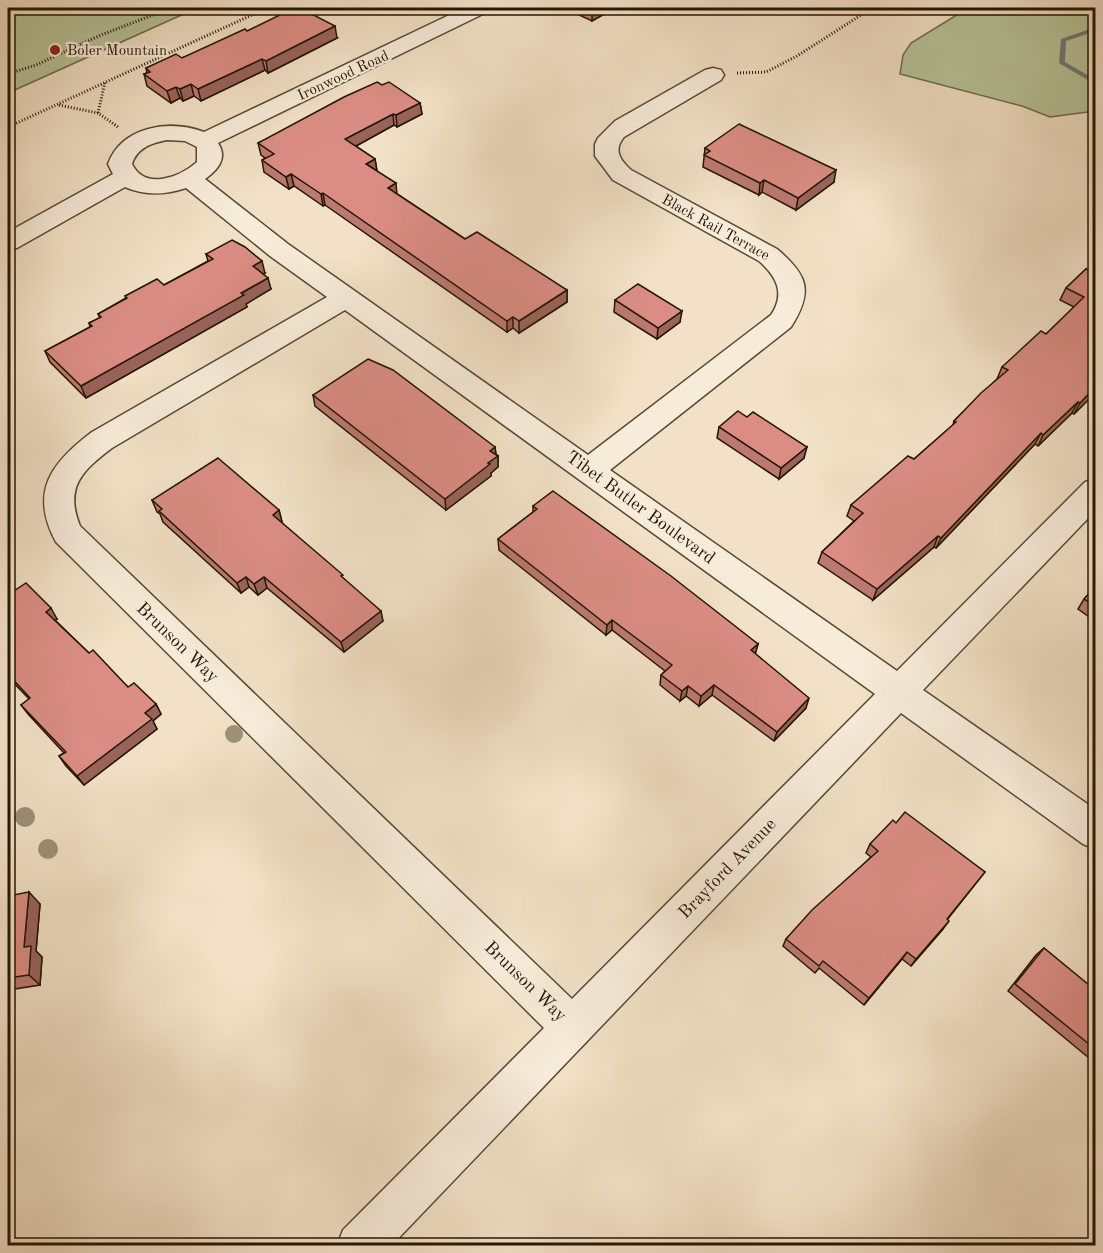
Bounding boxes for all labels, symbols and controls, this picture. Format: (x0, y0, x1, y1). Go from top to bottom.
marker: Boler Mountain (48, 43, 62, 57)
place label: Boler Mountain (67, 44, 167, 59)
street label: Ironwood Road (296, 49, 392, 104)
street label: Black Rail Terrace (659, 193, 772, 264)
street label: Tibet Butler Boulevard (563, 448, 718, 568)
street label: Brunson Way (133, 599, 222, 687)
street label: Brayford Avenue (675, 815, 780, 922)
street label: Brunson Way (481, 938, 570, 1026)

